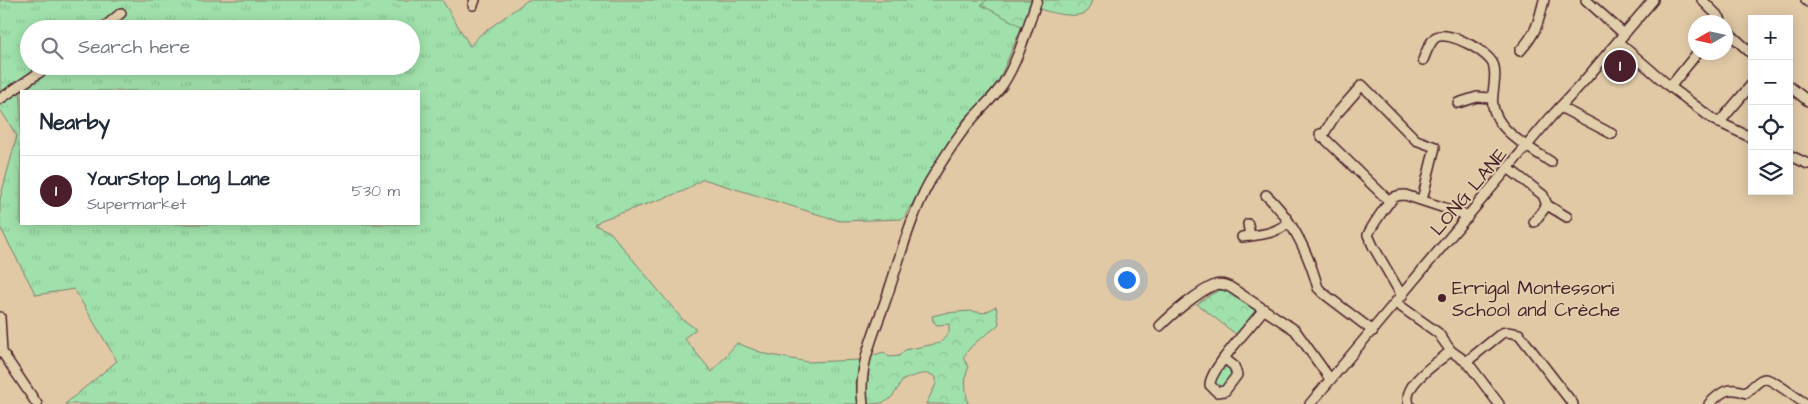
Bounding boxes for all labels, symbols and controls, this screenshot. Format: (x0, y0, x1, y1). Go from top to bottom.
north arrow (1688, 15, 1733, 60)
map controls (1748, 15, 1793, 195)
button: + (1748, 15, 1793, 60)
search box (20, 20, 420, 75)
icon: search (38, 34, 66, 62)
text: Search here (78, 34, 190, 61)
pin: 1 (1604, 47, 1636, 85)
button: − (1748, 60, 1793, 105)
button: locate (1748, 105, 1793, 150)
text: Nearby (40, 108, 110, 137)
street label: LONG LANE (1424, 142, 1514, 242)
button: layers (1748, 150, 1793, 195)
text: YourStop Long Lane (87, 166, 270, 193)
text: 1 (55, 180, 57, 202)
text: 530 m (352, 180, 400, 202)
text: Supermarket (87, 193, 186, 215)
your location (1114, 267, 1140, 293)
place label: Errigal Montessori School and Crèche (1452, 275, 1620, 324)
marker: Errigal Montessori School and Crèche (1436, 292, 1448, 304)

